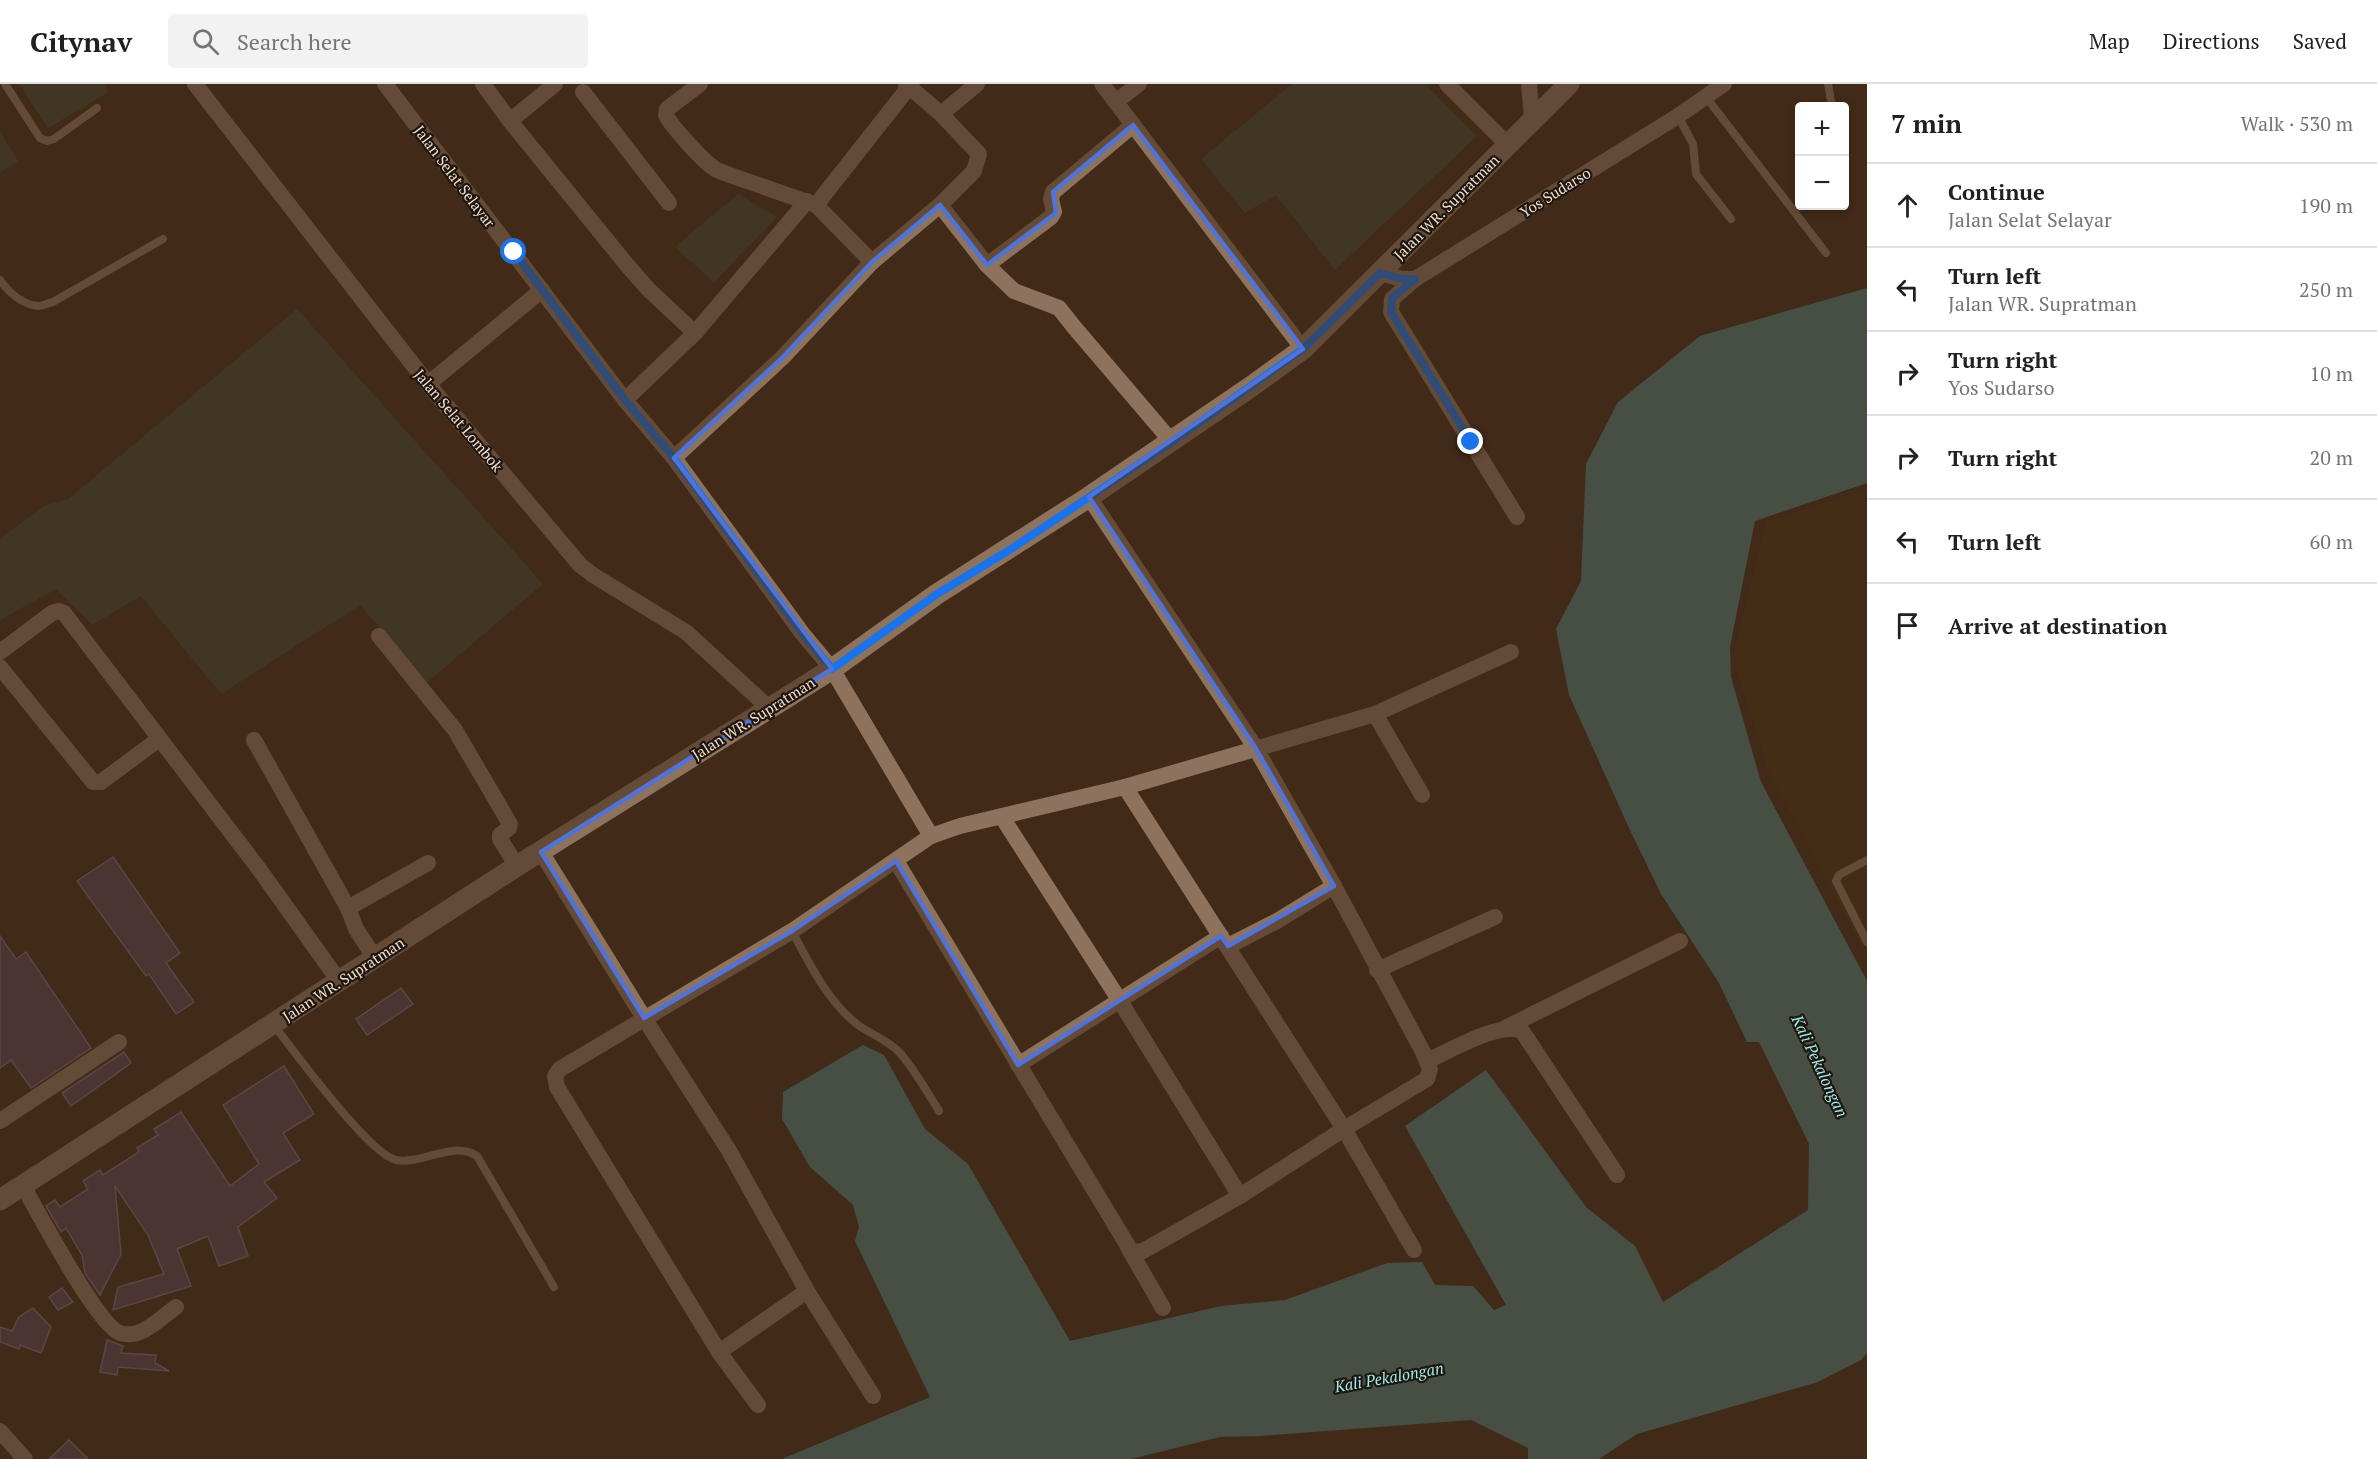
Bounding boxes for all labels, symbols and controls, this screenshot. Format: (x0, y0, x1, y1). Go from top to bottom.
search box (168, 14, 588, 68)
text: Citynav (30, 23, 132, 60)
icon: search (189, 25, 222, 58)
text: Search here (237, 27, 352, 56)
text: Map (2089, 27, 2130, 55)
text: Directions (2163, 27, 2260, 55)
text: Saved (2293, 27, 2347, 55)
map controls (1795, 102, 1849, 210)
button: + (1795, 102, 1849, 156)
text: 7 min (1891, 106, 1962, 140)
text: Walk · 530 m (2241, 110, 2353, 137)
street label: Jalan Selat Selayar (410, 121, 500, 231)
street label: Jalan WR. Supratman (1389, 150, 1503, 264)
button: − (1795, 156, 1849, 210)
street label: Yos Sudarso (1516, 162, 1594, 222)
text: Continue (1948, 177, 2045, 206)
icon: ahead (1891, 189, 1924, 222)
text: 190 m (2299, 192, 2353, 219)
text: Jalan Selat Selayar (1948, 206, 2112, 233)
route start (500, 238, 526, 264)
text: Turn left (1948, 261, 2041, 290)
icon: left (1891, 273, 1924, 306)
text: 250 m (2299, 276, 2353, 303)
text: Jalan WR. Supratman (1948, 290, 2137, 317)
text: Turn right (1948, 345, 2057, 374)
icon: right (1891, 357, 1924, 390)
text: 10 m (2310, 360, 2353, 387)
street label: Jalan Selat Lombok (410, 365, 508, 476)
text: Yos Sudarso (1948, 374, 2054, 401)
route end (1457, 428, 1483, 454)
icon: right (1891, 441, 1924, 474)
text: Turn right (1948, 443, 2057, 472)
text: 20 m (2310, 444, 2353, 471)
icon: left (1891, 525, 1924, 558)
text: Turn left (1948, 527, 2041, 556)
text: 60 m (2310, 528, 2353, 555)
icon: arrive (1891, 609, 1924, 642)
text: Arrive at destination (1948, 611, 2167, 640)
street label: Jalan WR. Supratman (688, 672, 818, 764)
street label: Jalan WR. Supratman (278, 932, 408, 1026)
water label: Kali Pekalongan (1786, 1010, 1853, 1121)
water label: Kali Pekalongan (1332, 1357, 1445, 1398)

